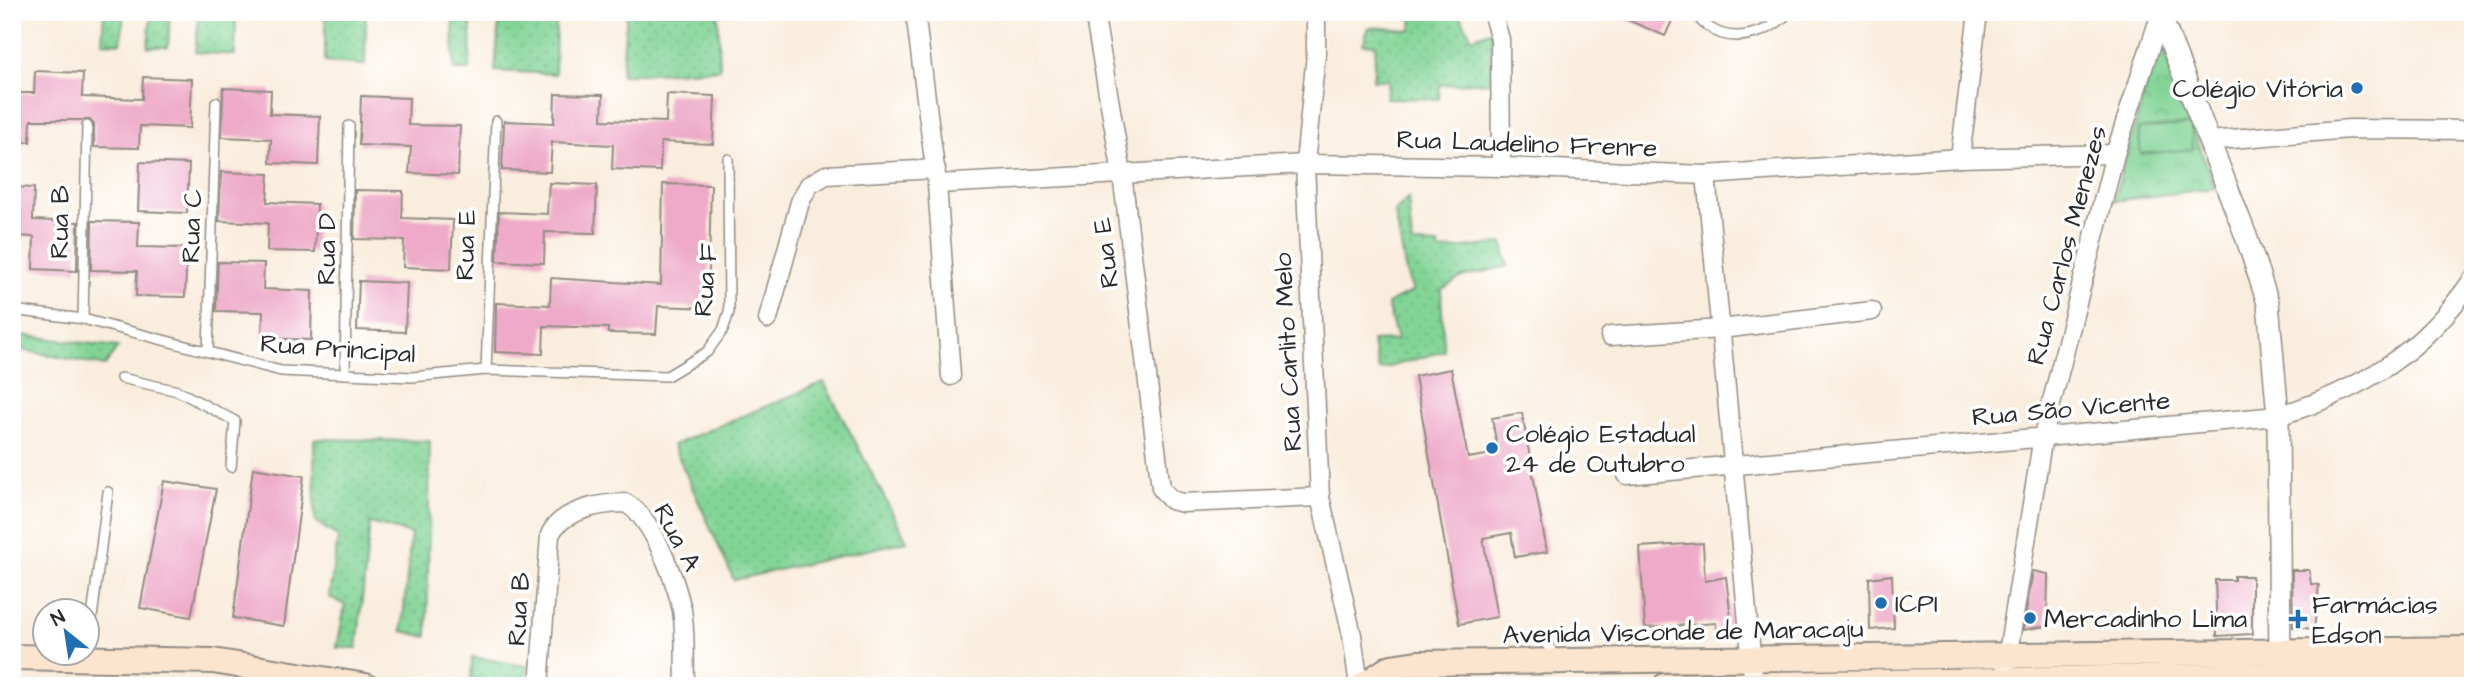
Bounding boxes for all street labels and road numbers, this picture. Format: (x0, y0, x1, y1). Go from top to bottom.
street label: Rua Laudelino Frenre (1396, 121, 1658, 167)
street label: Rua Carlos Menezes (2018, 122, 2116, 369)
street label: Rua B (41, 185, 79, 259)
street label: Rua C (173, 189, 211, 264)
street label: Rua E (447, 209, 485, 281)
street label: Rua D (308, 212, 346, 285)
street label: Rua E (1084, 216, 1128, 290)
street label: Rua F (685, 242, 727, 318)
street label: Rua Carlito Melo (1265, 251, 1311, 452)
street label: Rua Principal (259, 326, 417, 372)
street label: Rua São Vicente (1971, 382, 2172, 436)
street label: Rua A (644, 497, 710, 578)
street label: Rua B (498, 571, 540, 647)
street label: Avenida Visconde de Maracaju (1502, 611, 1864, 653)

